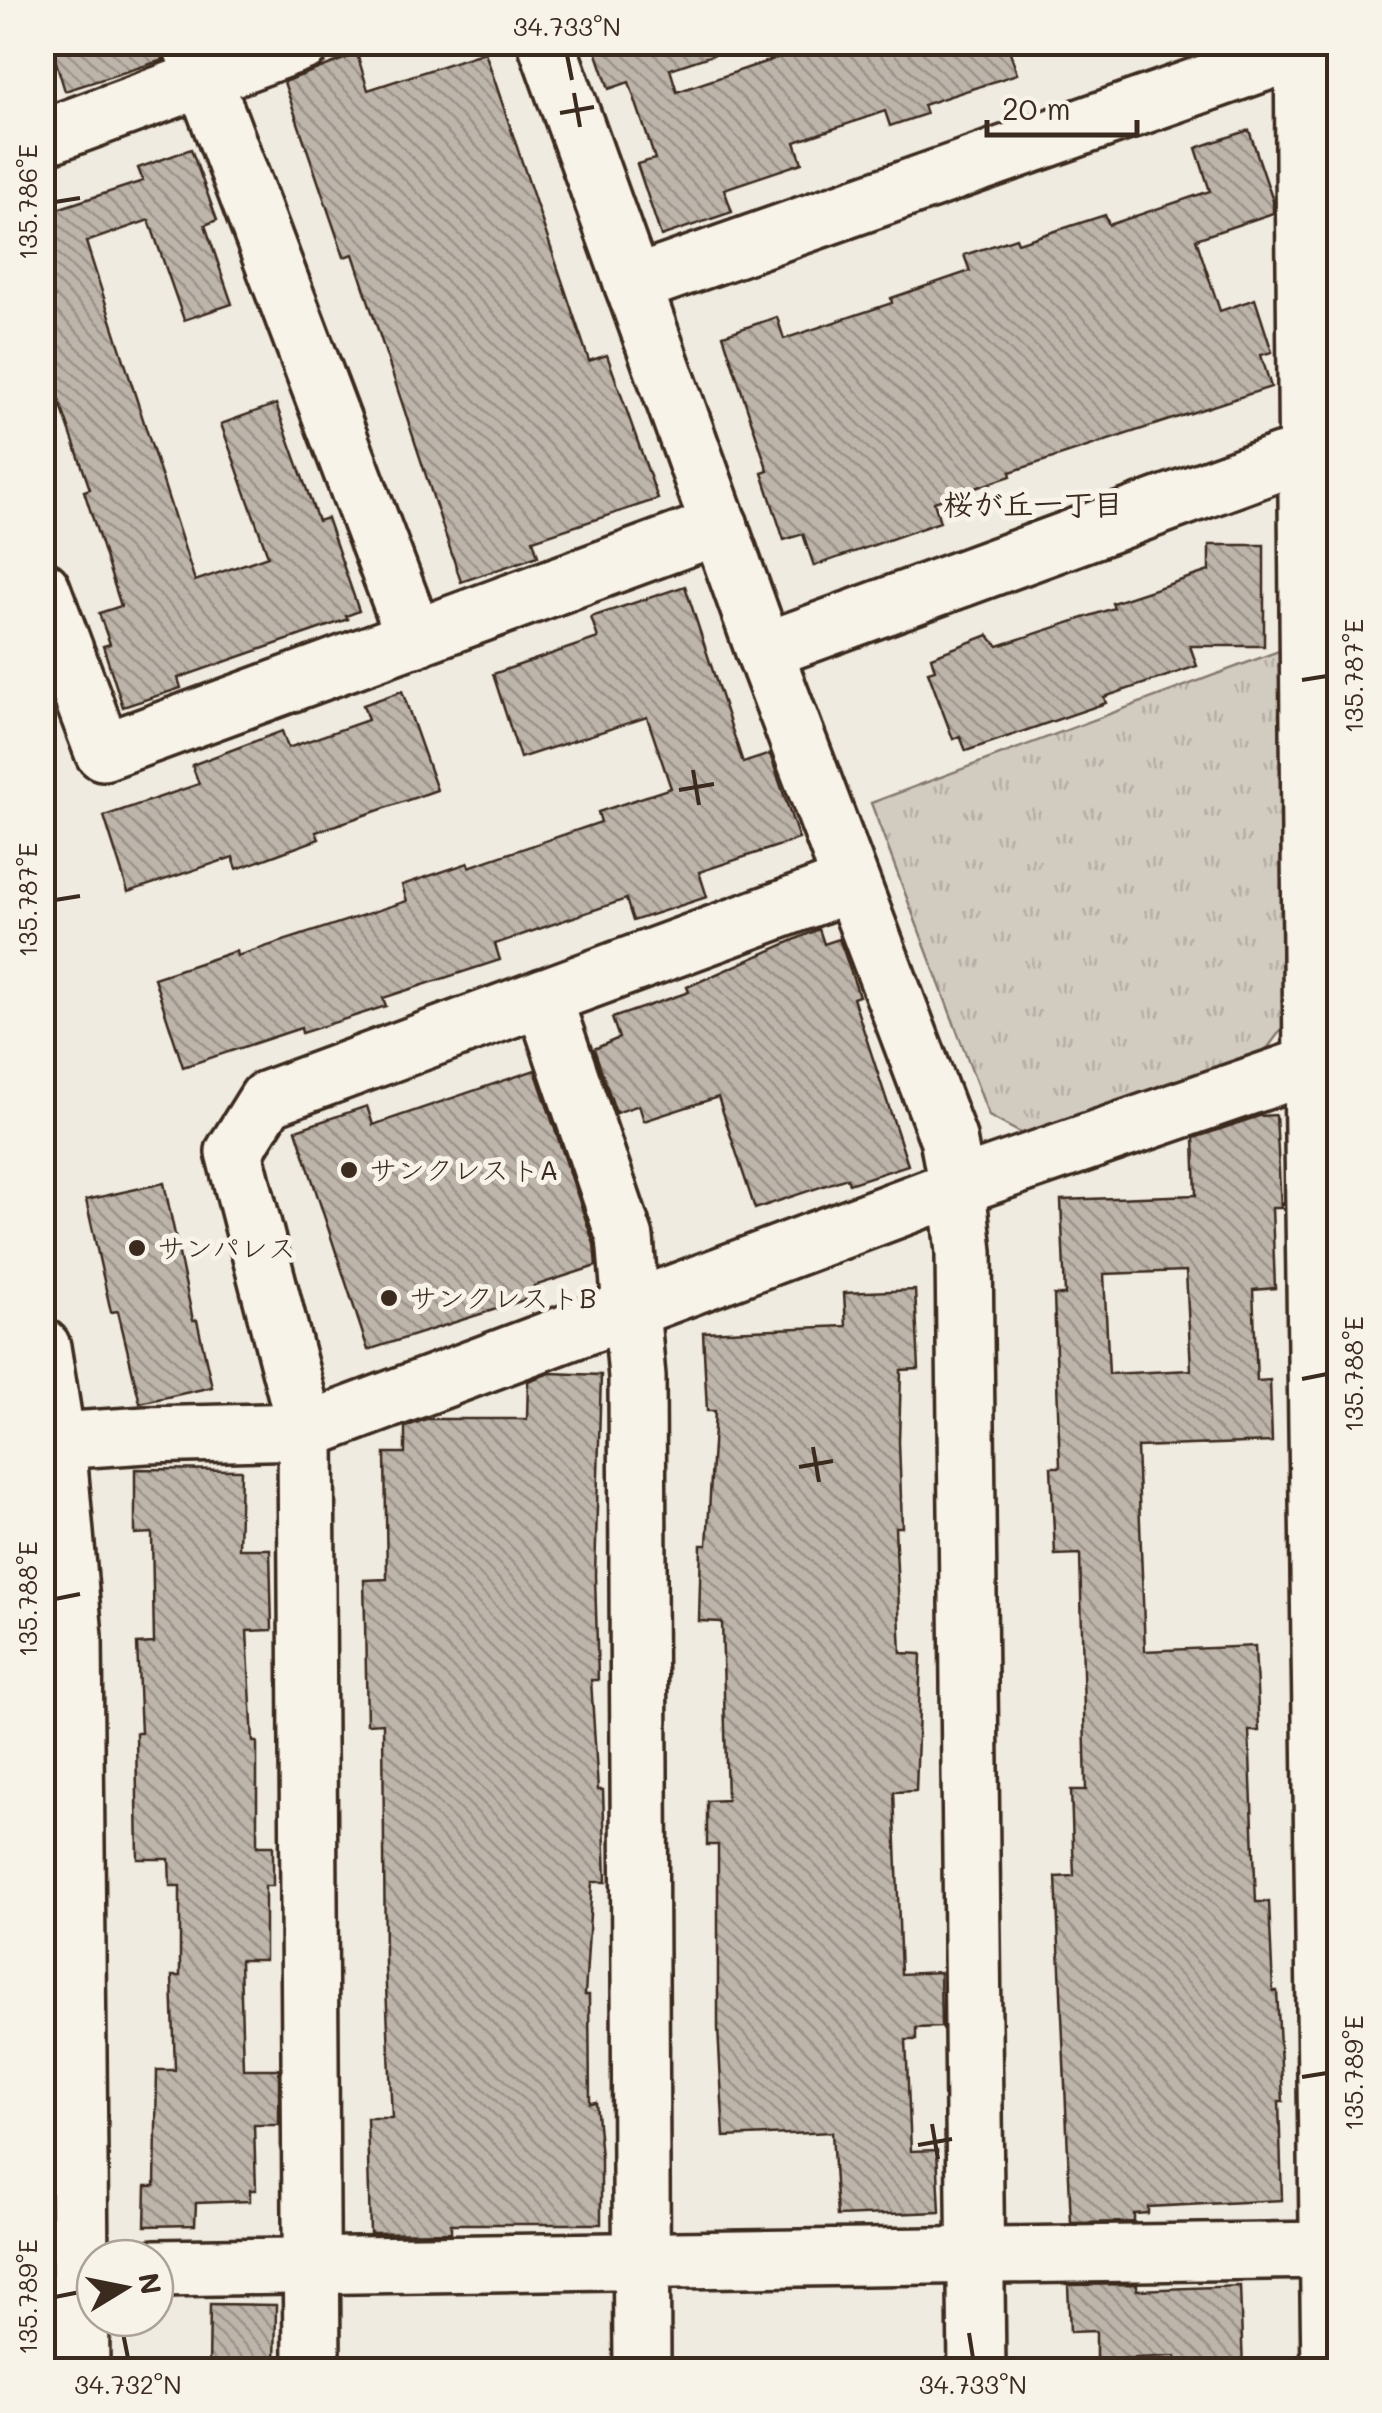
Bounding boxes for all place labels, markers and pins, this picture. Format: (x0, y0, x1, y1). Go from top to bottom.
place label: サンクレストA (369, 1151, 559, 1187)
marker: サンクレストA (338, 1159, 360, 1181)
place label: サンパレス (157, 1229, 296, 1265)
marker: サンパレス (126, 1237, 148, 1259)
place label: サンクレストB (409, 1279, 597, 1315)
marker: サンクレストB (378, 1287, 400, 1309)

